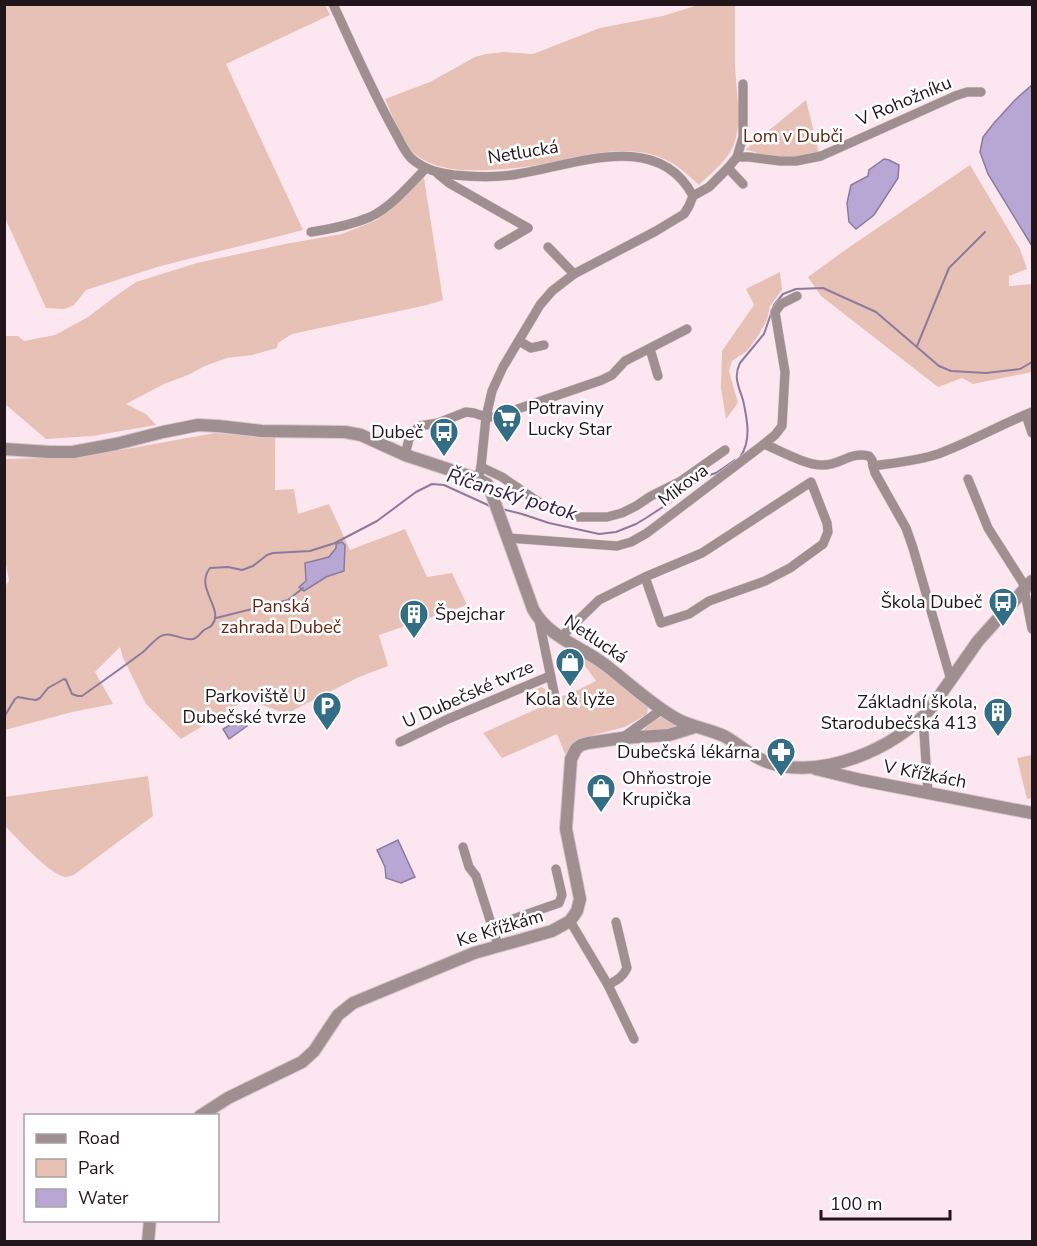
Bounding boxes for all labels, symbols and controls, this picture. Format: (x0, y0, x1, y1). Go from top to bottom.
street label: V Rohožníku (852, 70, 955, 132)
park label: Lom v Dubči (743, 124, 843, 148)
street label: Netlucká (486, 135, 560, 169)
place label: Potraviny Lucky Star (528, 396, 612, 441)
supermarket icon: Potraviny Lucky Star (491, 402, 523, 444)
bus stop icon: Dubeč (428, 416, 460, 458)
place label: Dubeč (371, 420, 423, 444)
street label: Mikova (653, 458, 713, 512)
water label: Říčanský potok (444, 462, 581, 527)
bus stop icon: Škola Dubeč (987, 586, 1019, 628)
place label: Škola Dubeč (881, 590, 982, 614)
park label: Panská zahrada Dubeč (221, 594, 341, 639)
building icon: Špejchar (398, 598, 430, 640)
place label: Špejchar (435, 602, 505, 626)
street label: Netlucká (560, 609, 632, 669)
shop icon: Kola & lyže (554, 646, 586, 688)
street label: U Dubečské tvrze (399, 654, 537, 734)
place label: Parkoviště U Dubečské tvrze (183, 684, 306, 729)
place label: Kola & lyže (525, 687, 615, 711)
parking icon: Parkoviště U Dubečské tvrze (311, 690, 343, 732)
place label: Základní škola, Starodubečská 413 (821, 690, 977, 735)
building icon: Základní škola, Starodubečská 413 (982, 696, 1014, 738)
pharmacy icon: Dubečská lékárna (765, 736, 797, 778)
place label: Dubečská lékárna (617, 740, 760, 764)
street label: V Křížkách (880, 754, 969, 794)
place label: Ohňostroje Krupička (622, 766, 711, 811)
shop icon: Ohňostroje Krupička (585, 772, 617, 814)
street label: Ke Křížkám (454, 903, 546, 953)
legend (24, 1114, 219, 1222)
text: Road (78, 1126, 120, 1150)
text: Park (78, 1156, 115, 1180)
scale bar (821, 1183, 950, 1221)
text: Water (78, 1186, 129, 1210)
text: 100 m (830, 1192, 882, 1216)

